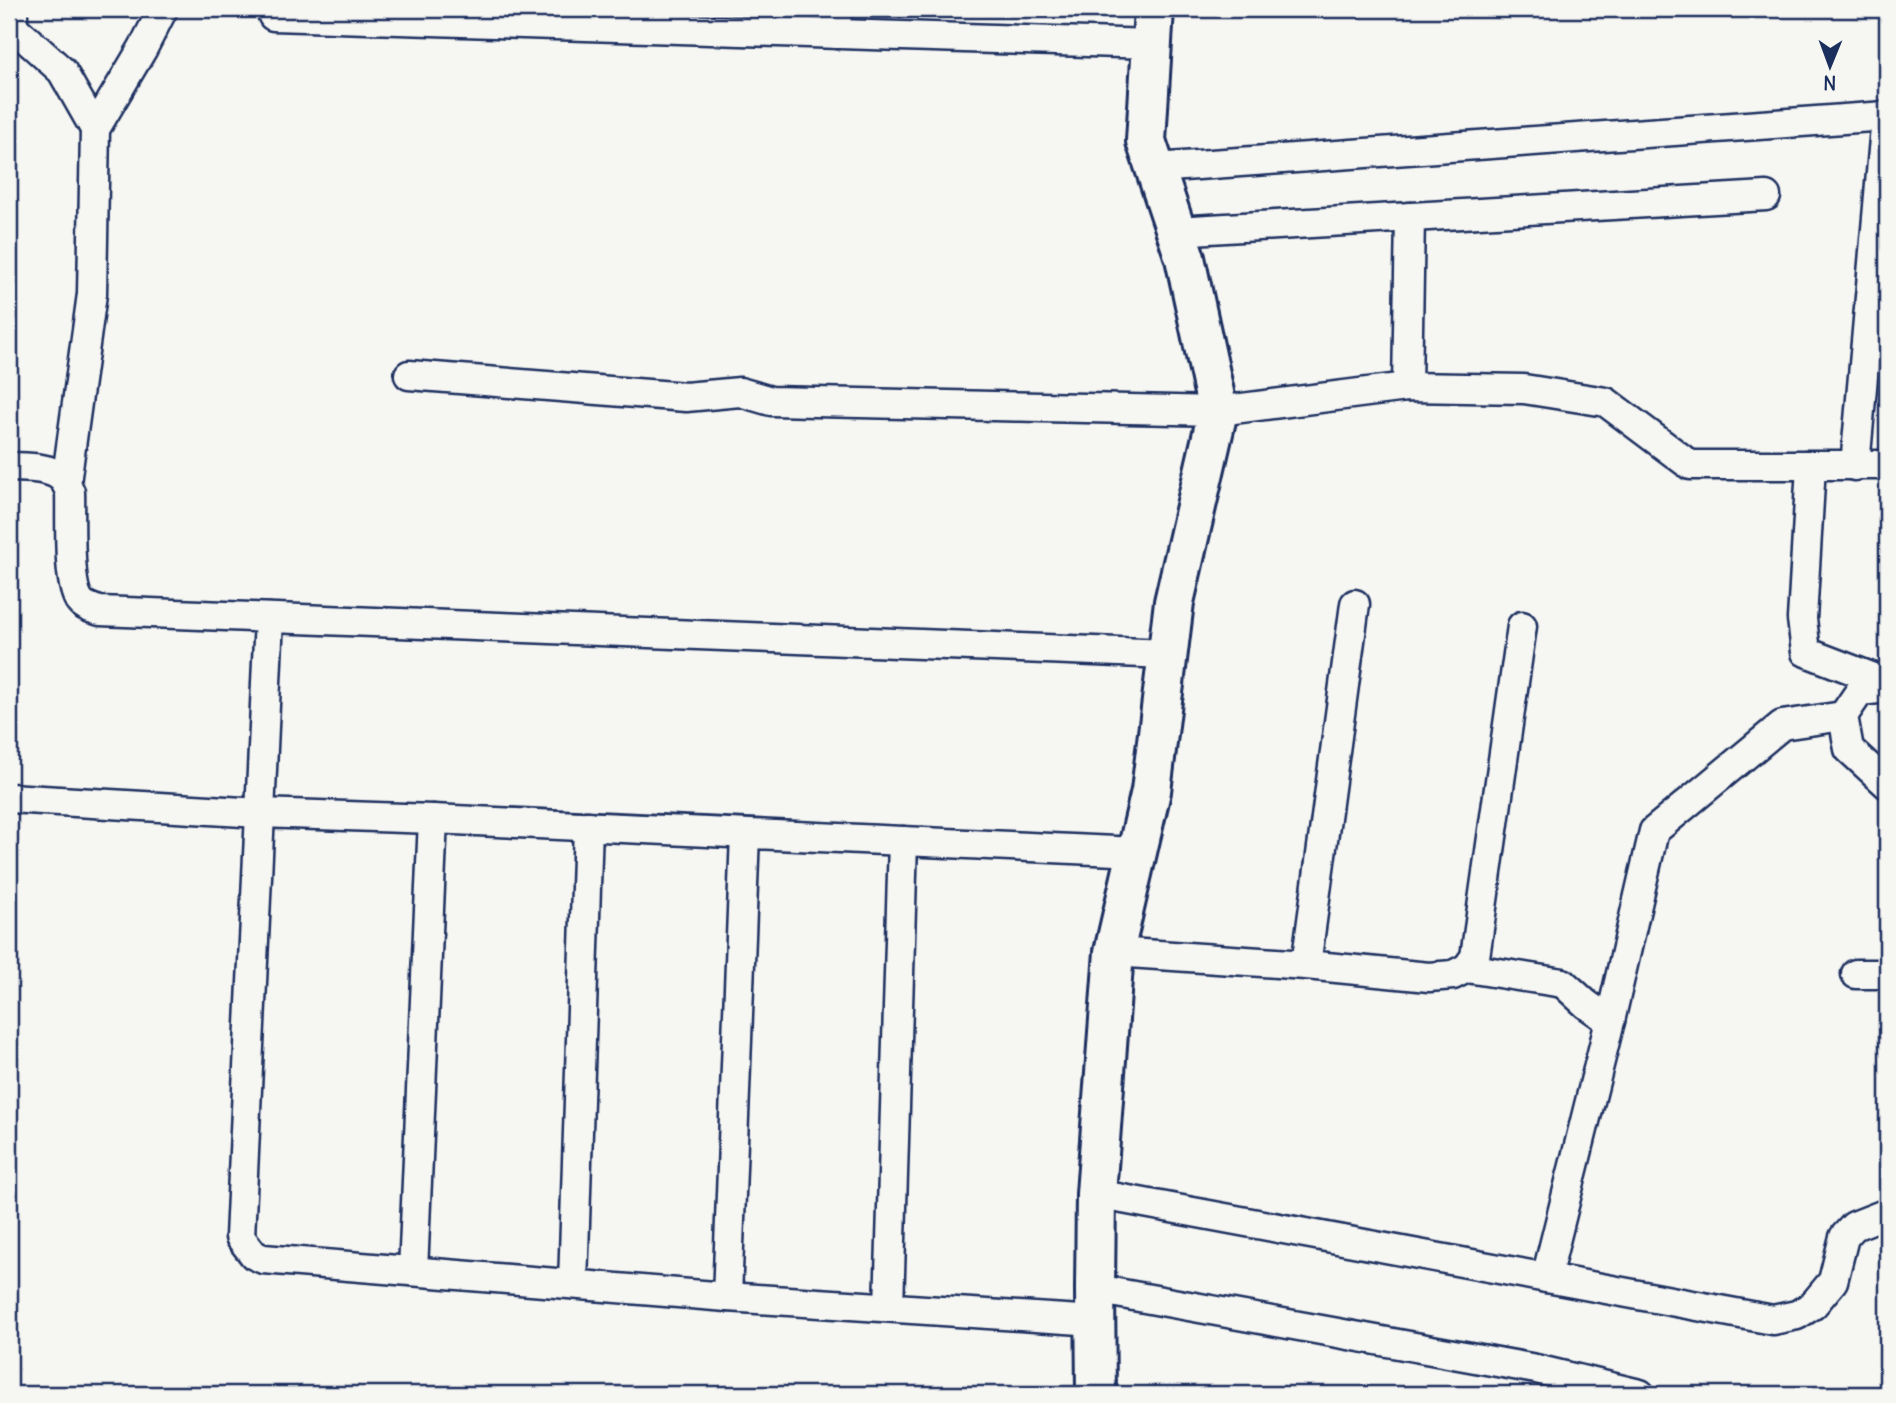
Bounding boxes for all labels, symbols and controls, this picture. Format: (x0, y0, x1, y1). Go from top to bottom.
north arrow (1794, 32, 1864, 102)
text: N (1823, 71, 1836, 95)

